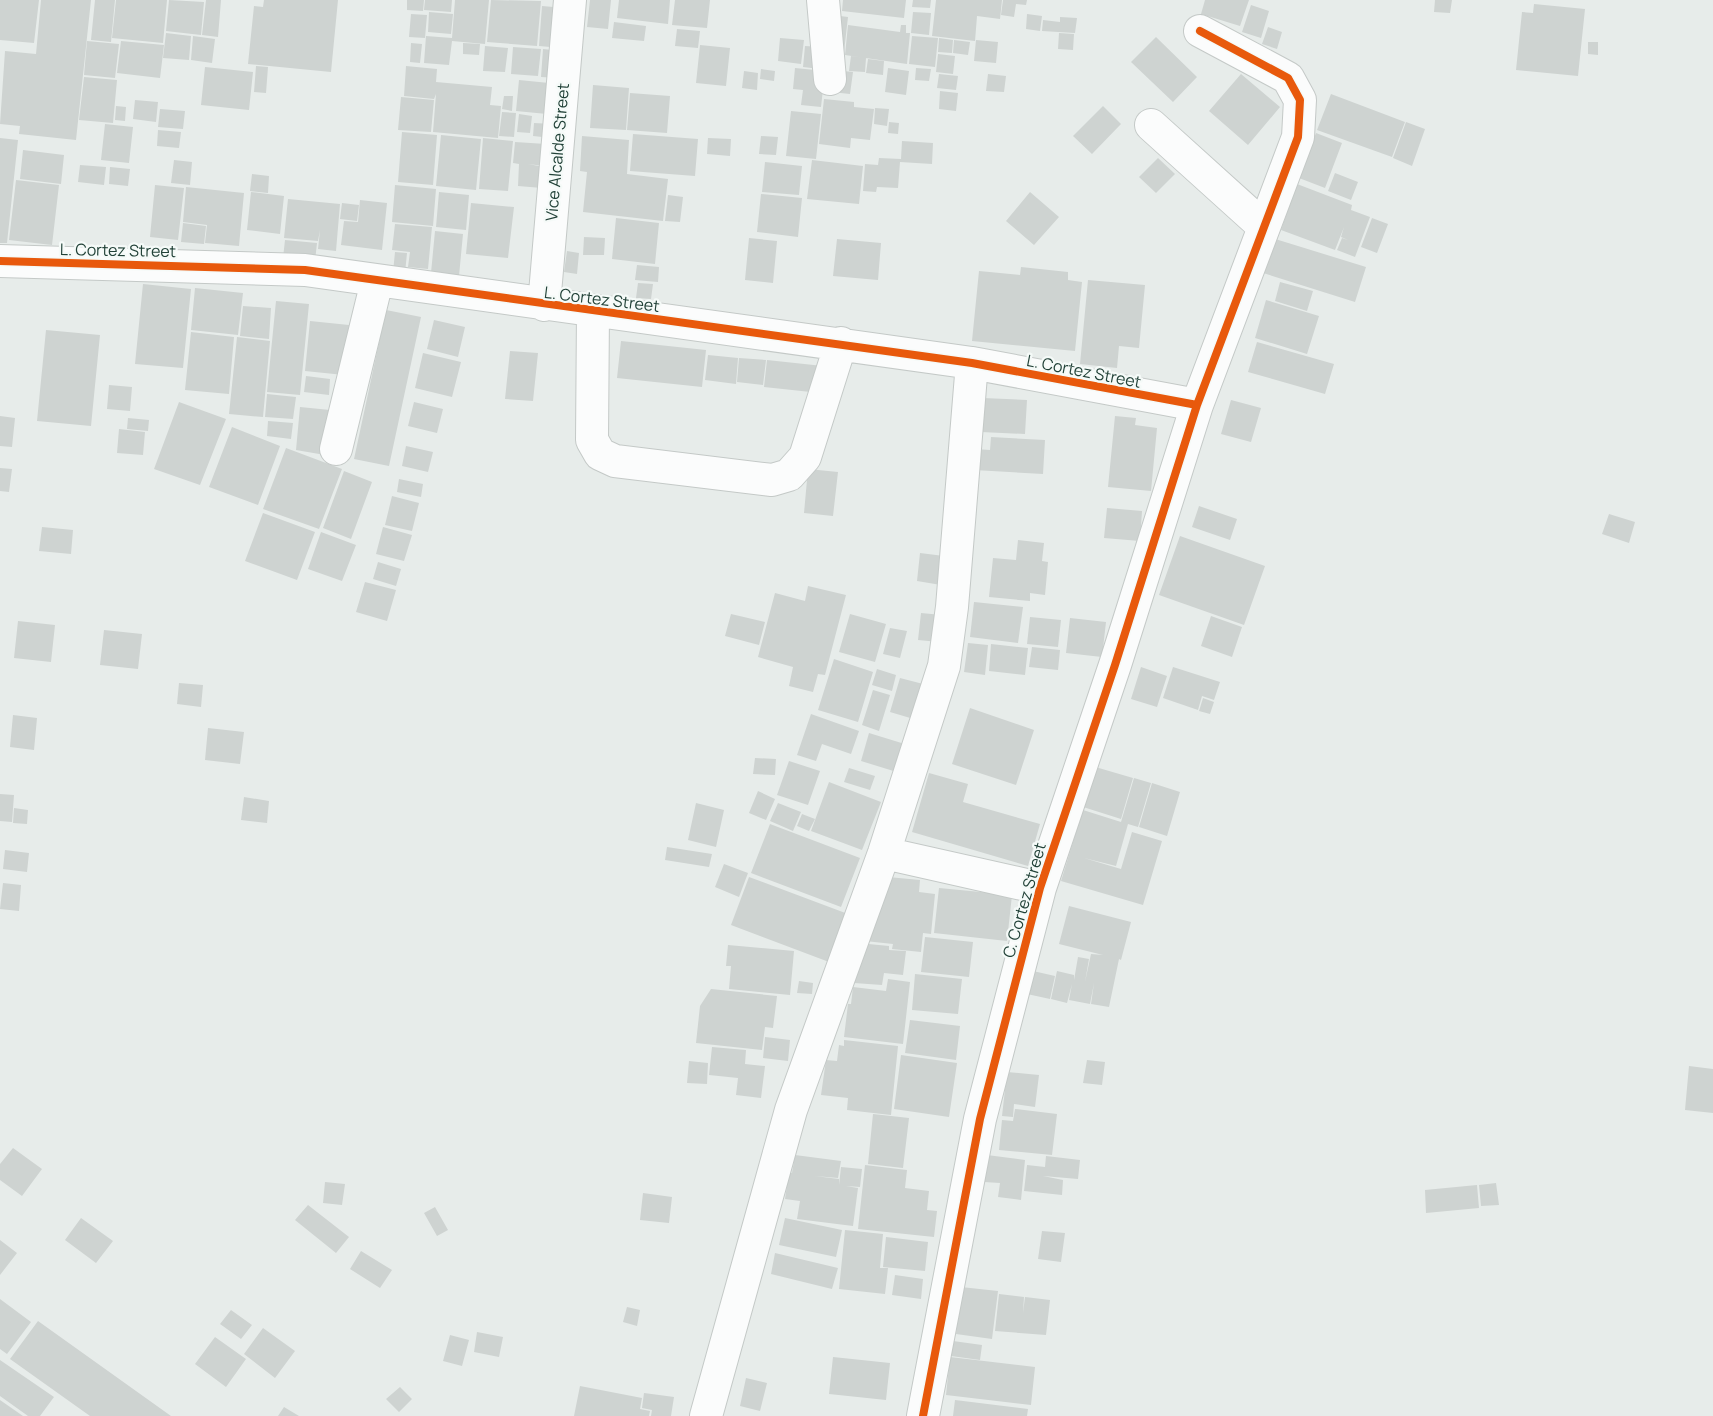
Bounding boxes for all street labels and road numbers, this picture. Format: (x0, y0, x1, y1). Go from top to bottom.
street label: Vice Alcalde Street (540, 82, 574, 222)
street label: L. Cortez Street (60, 238, 176, 262)
street label: L. Cortez Street (543, 281, 661, 317)
street label: L. Cortez Street (1025, 349, 1143, 393)
street label: C. Cortez Street (997, 840, 1051, 960)

